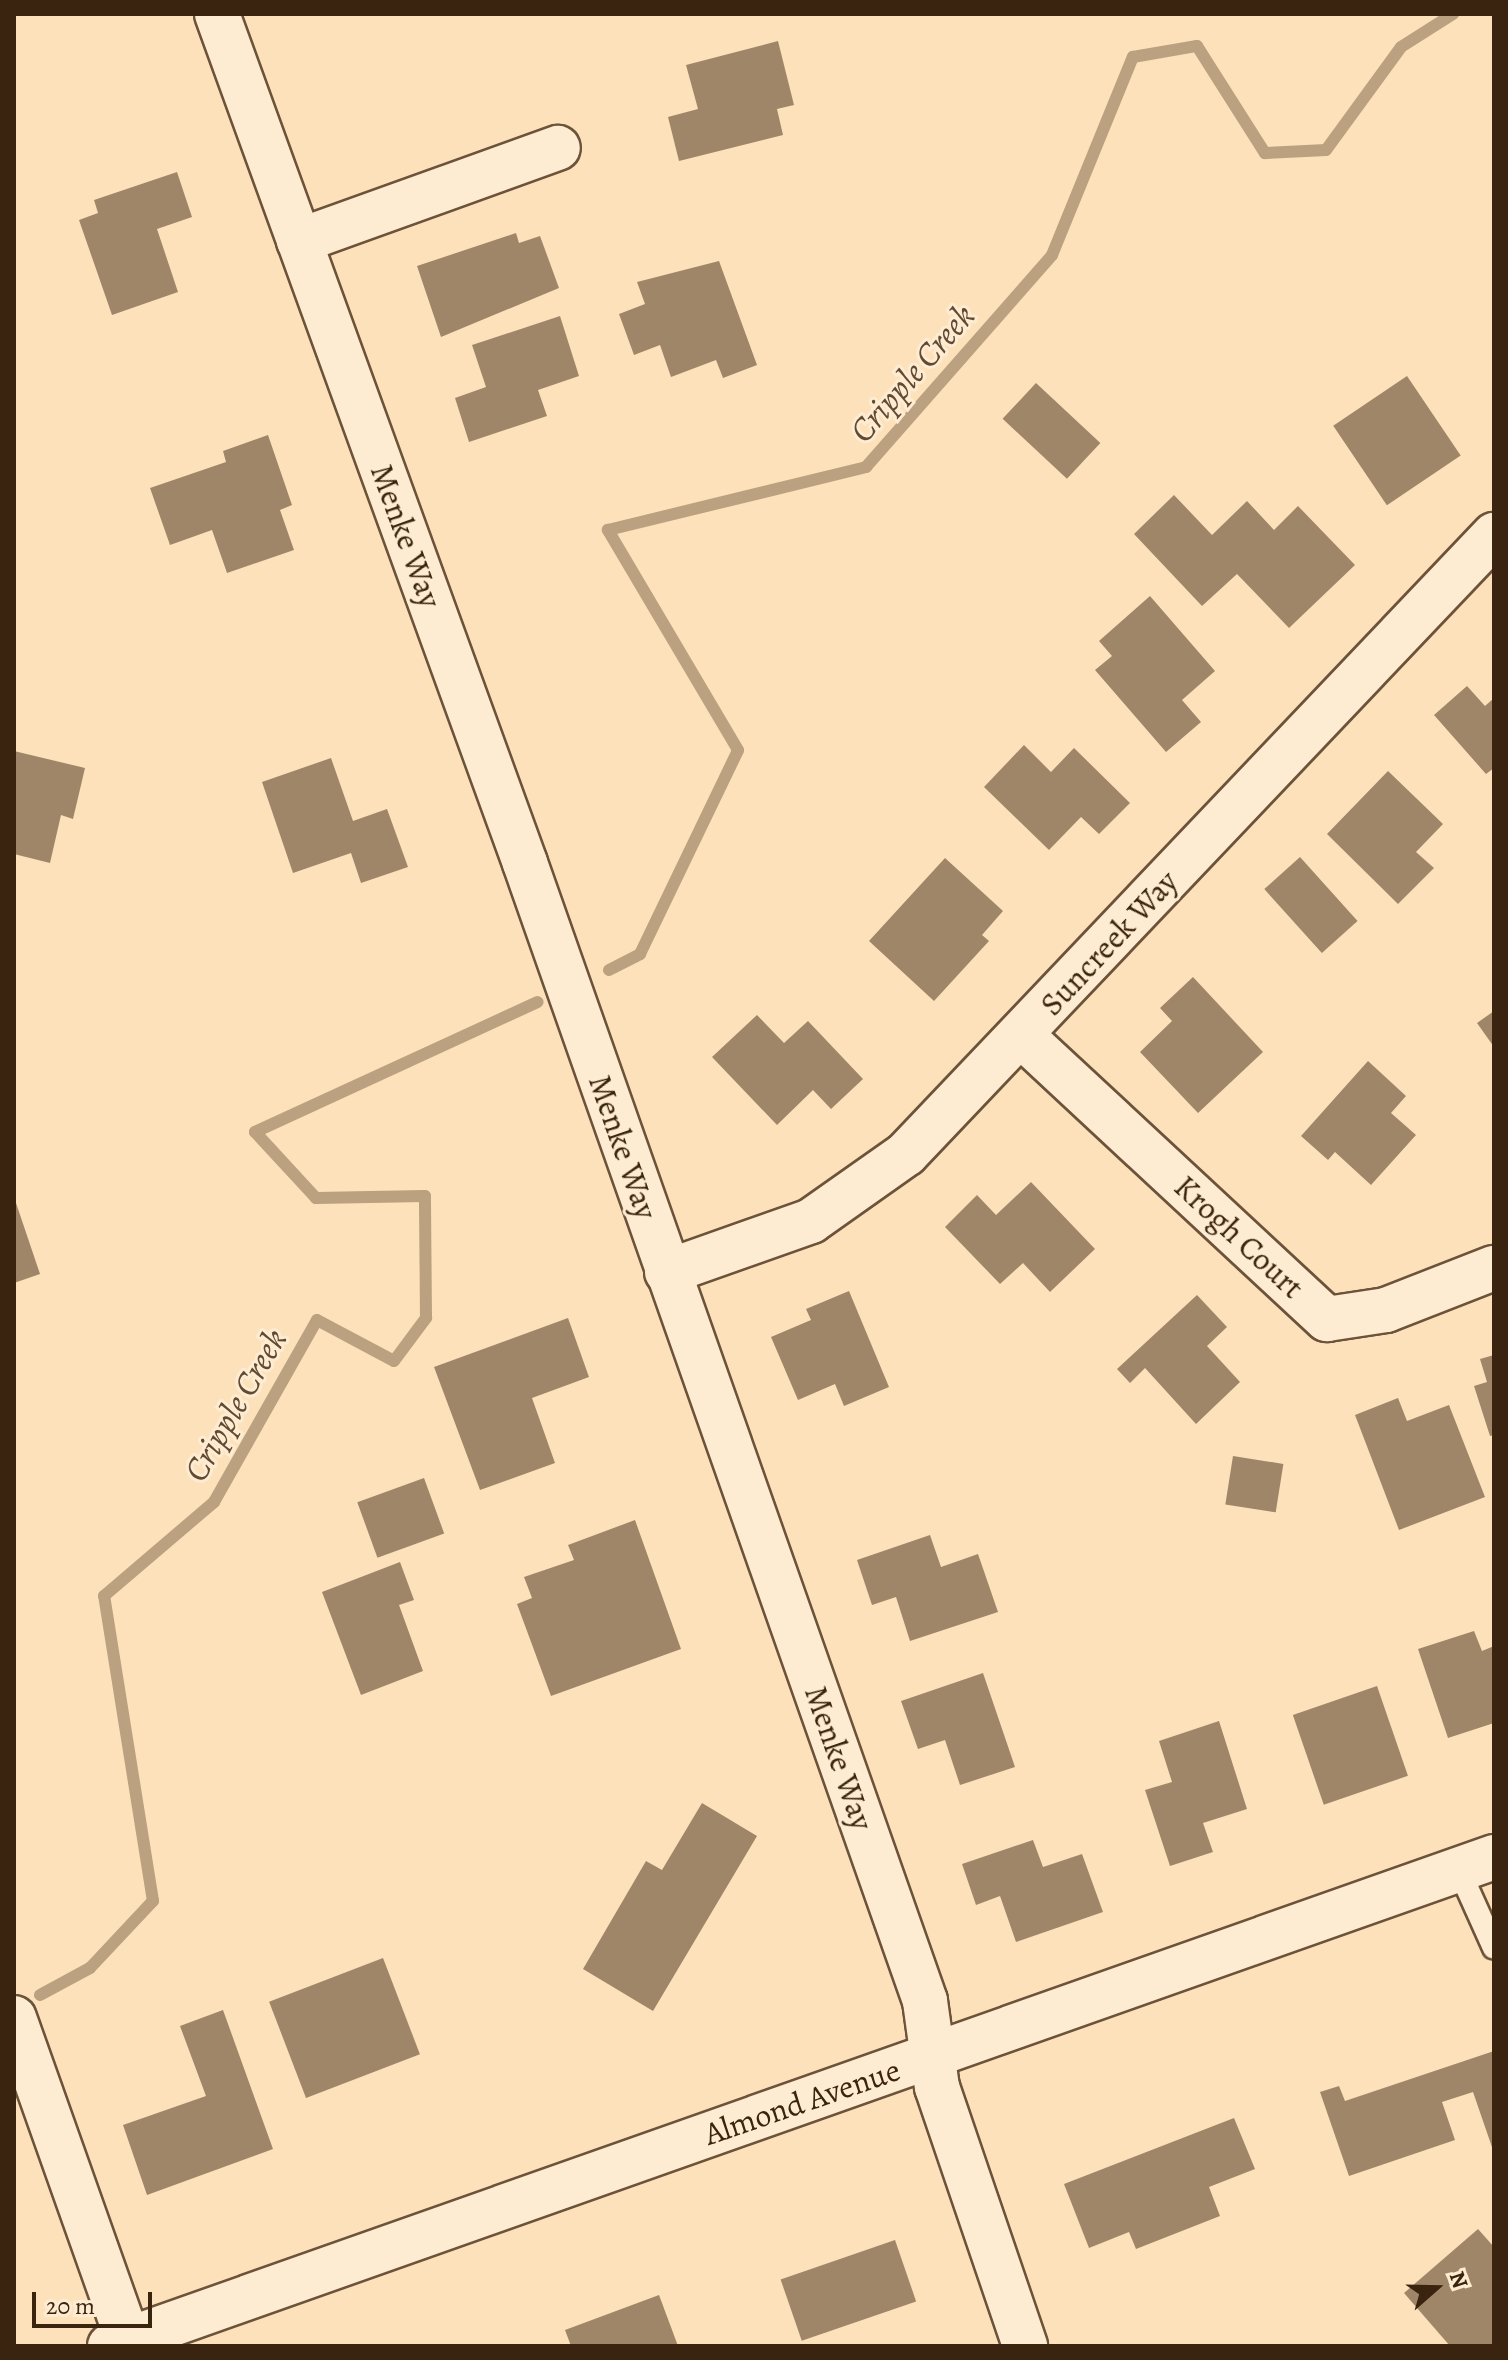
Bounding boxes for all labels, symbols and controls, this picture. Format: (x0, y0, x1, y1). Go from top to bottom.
water label: Cripple Creek (841, 296, 983, 450)
street label: Menke Way (362, 459, 450, 613)
street label: Suncreek Way (1032, 863, 1186, 1023)
street label: Menke Way (580, 1070, 666, 1224)
street label: Krogh Court (1166, 1167, 1312, 1307)
water label: Cripple Creek (175, 1321, 295, 1489)
street label: Menke Way (796, 1681, 882, 1835)
street label: Almond Avenue (699, 2051, 905, 2153)
north arrow (1396, 2248, 1476, 2328)
text: N (1442, 2267, 1475, 2292)
scale bar (36, 2276, 156, 2326)
text: 20 m (46, 2290, 95, 2322)

